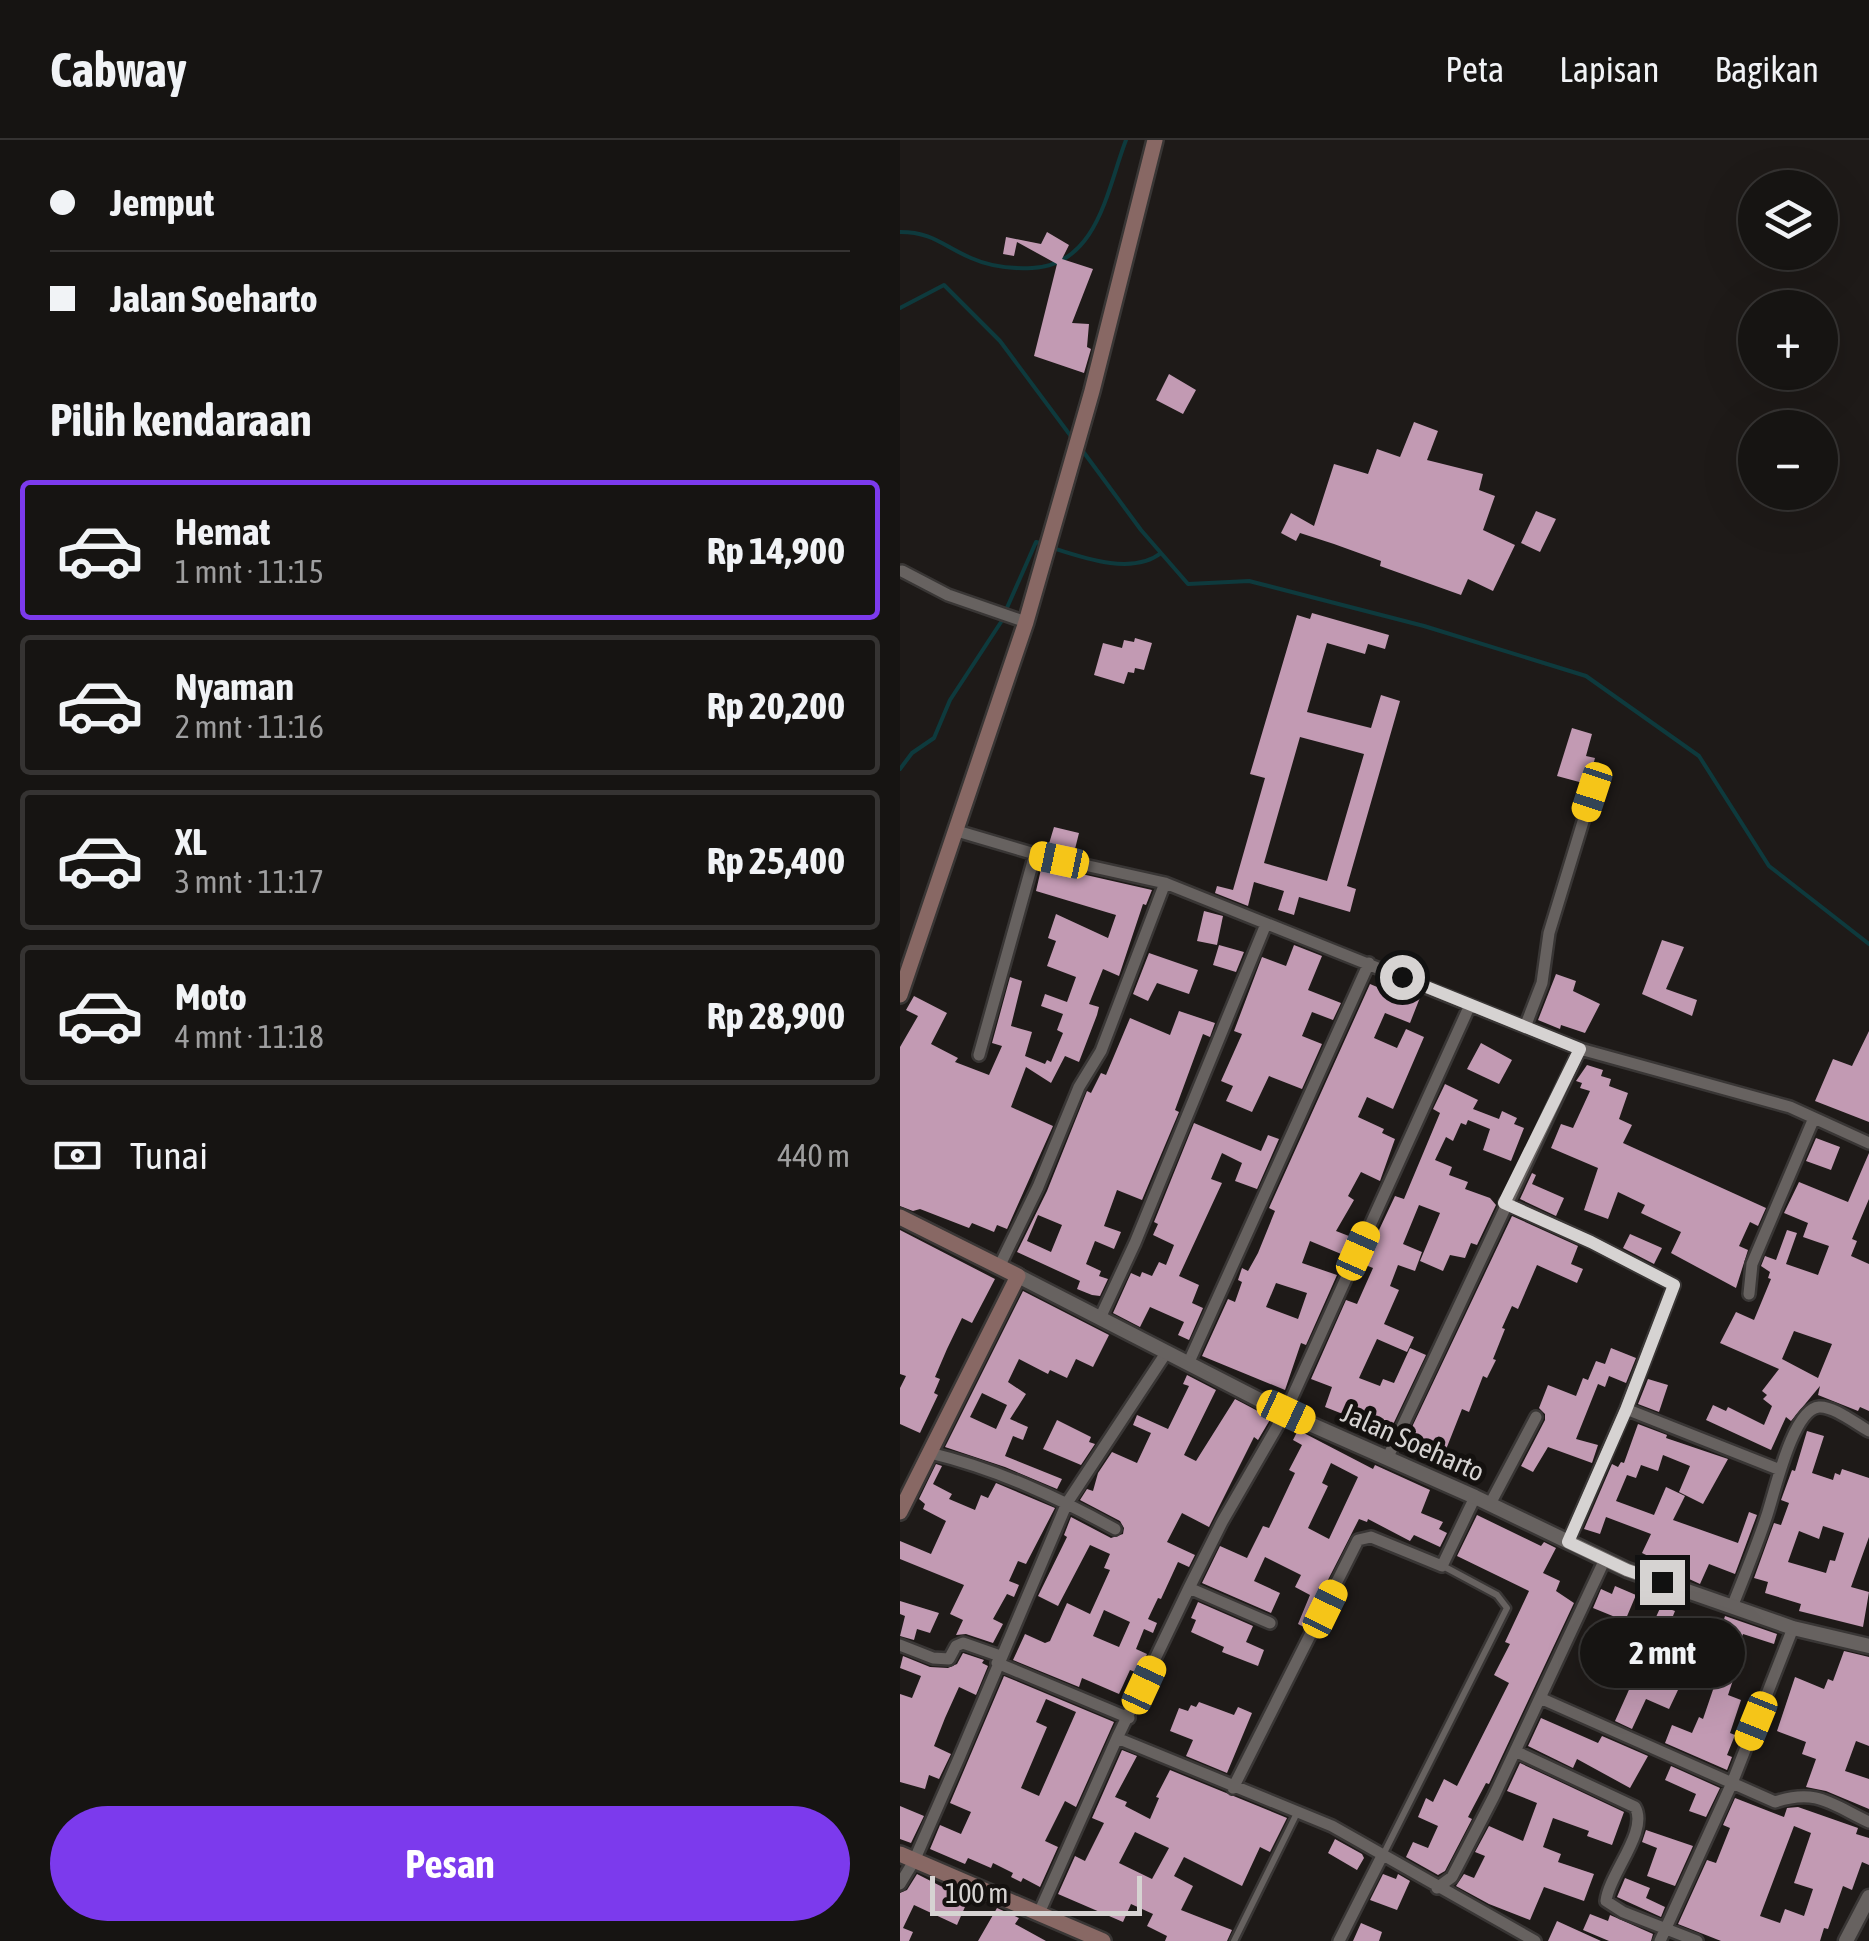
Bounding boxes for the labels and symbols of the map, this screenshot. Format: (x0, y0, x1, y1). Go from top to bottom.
car (1568, 759, 1616, 825)
car (1027, 839, 1091, 881)
route start (1380, 955, 1425, 1000)
car (1332, 1217, 1384, 1285)
car (1252, 1386, 1320, 1438)
street label: Jalan Soeharto (1337, 1396, 1489, 1488)
route end (1640, 1560, 1685, 1605)
car (1298, 1575, 1352, 1643)
callout: 2 mnt (1580, 1617, 1744, 1687)
car (1118, 1651, 1170, 1719)
car (1731, 1688, 1781, 1754)
scale bar (930, 1871, 1142, 1916)

